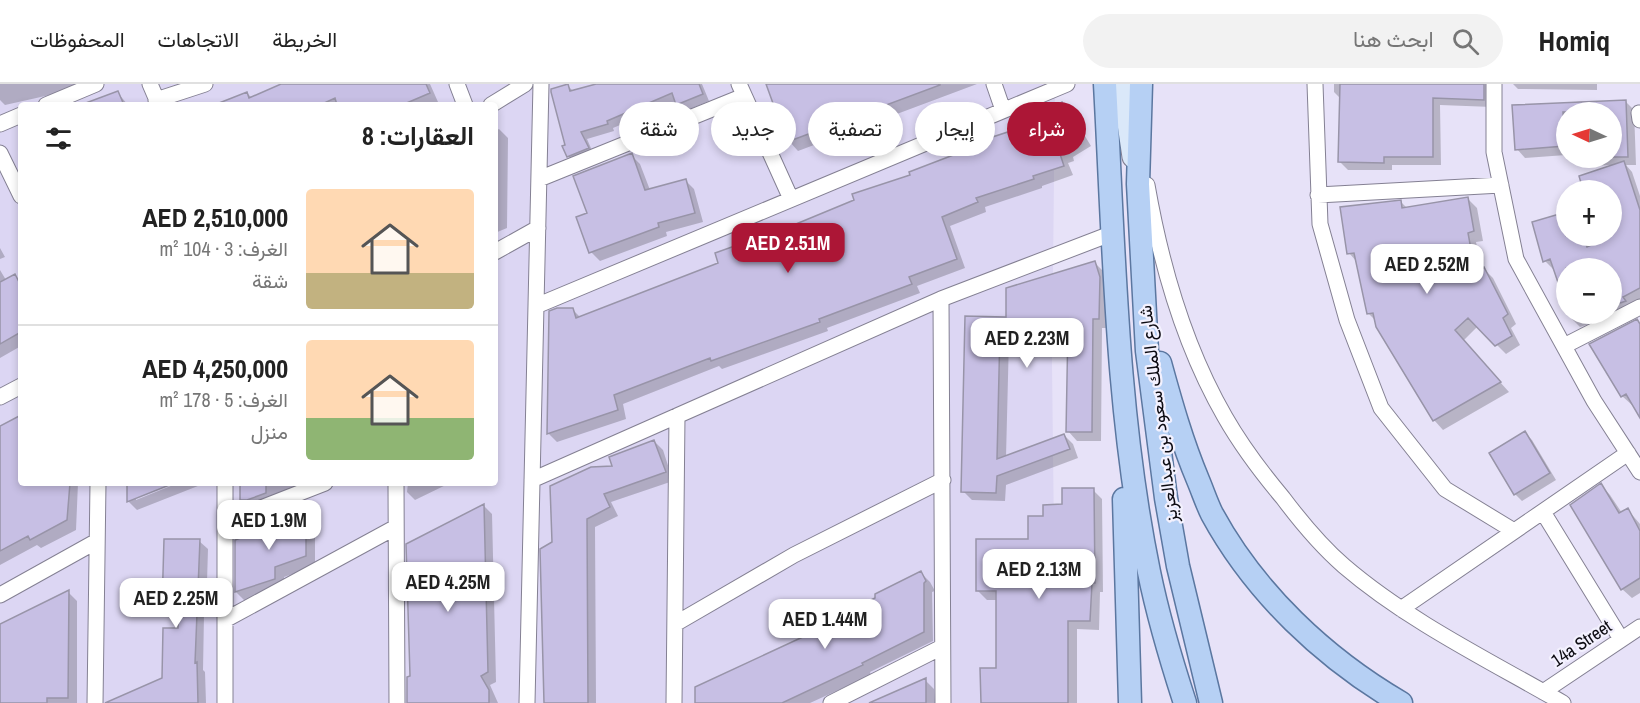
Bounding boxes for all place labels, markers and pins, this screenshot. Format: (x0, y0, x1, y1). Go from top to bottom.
pin: AED 2.51M (719, 223, 857, 274)
pin: AED 2.52M (1358, 244, 1496, 295)
pin: AED 2.23M (958, 318, 1096, 369)
pin: AED 1.9M (207, 500, 331, 551)
pin: AED 2.13M (970, 549, 1108, 600)
pin: AED 4.25M (379, 562, 517, 613)
pin: AED 2.25M (107, 578, 245, 629)
pin: AED 1.44M (756, 599, 894, 650)

